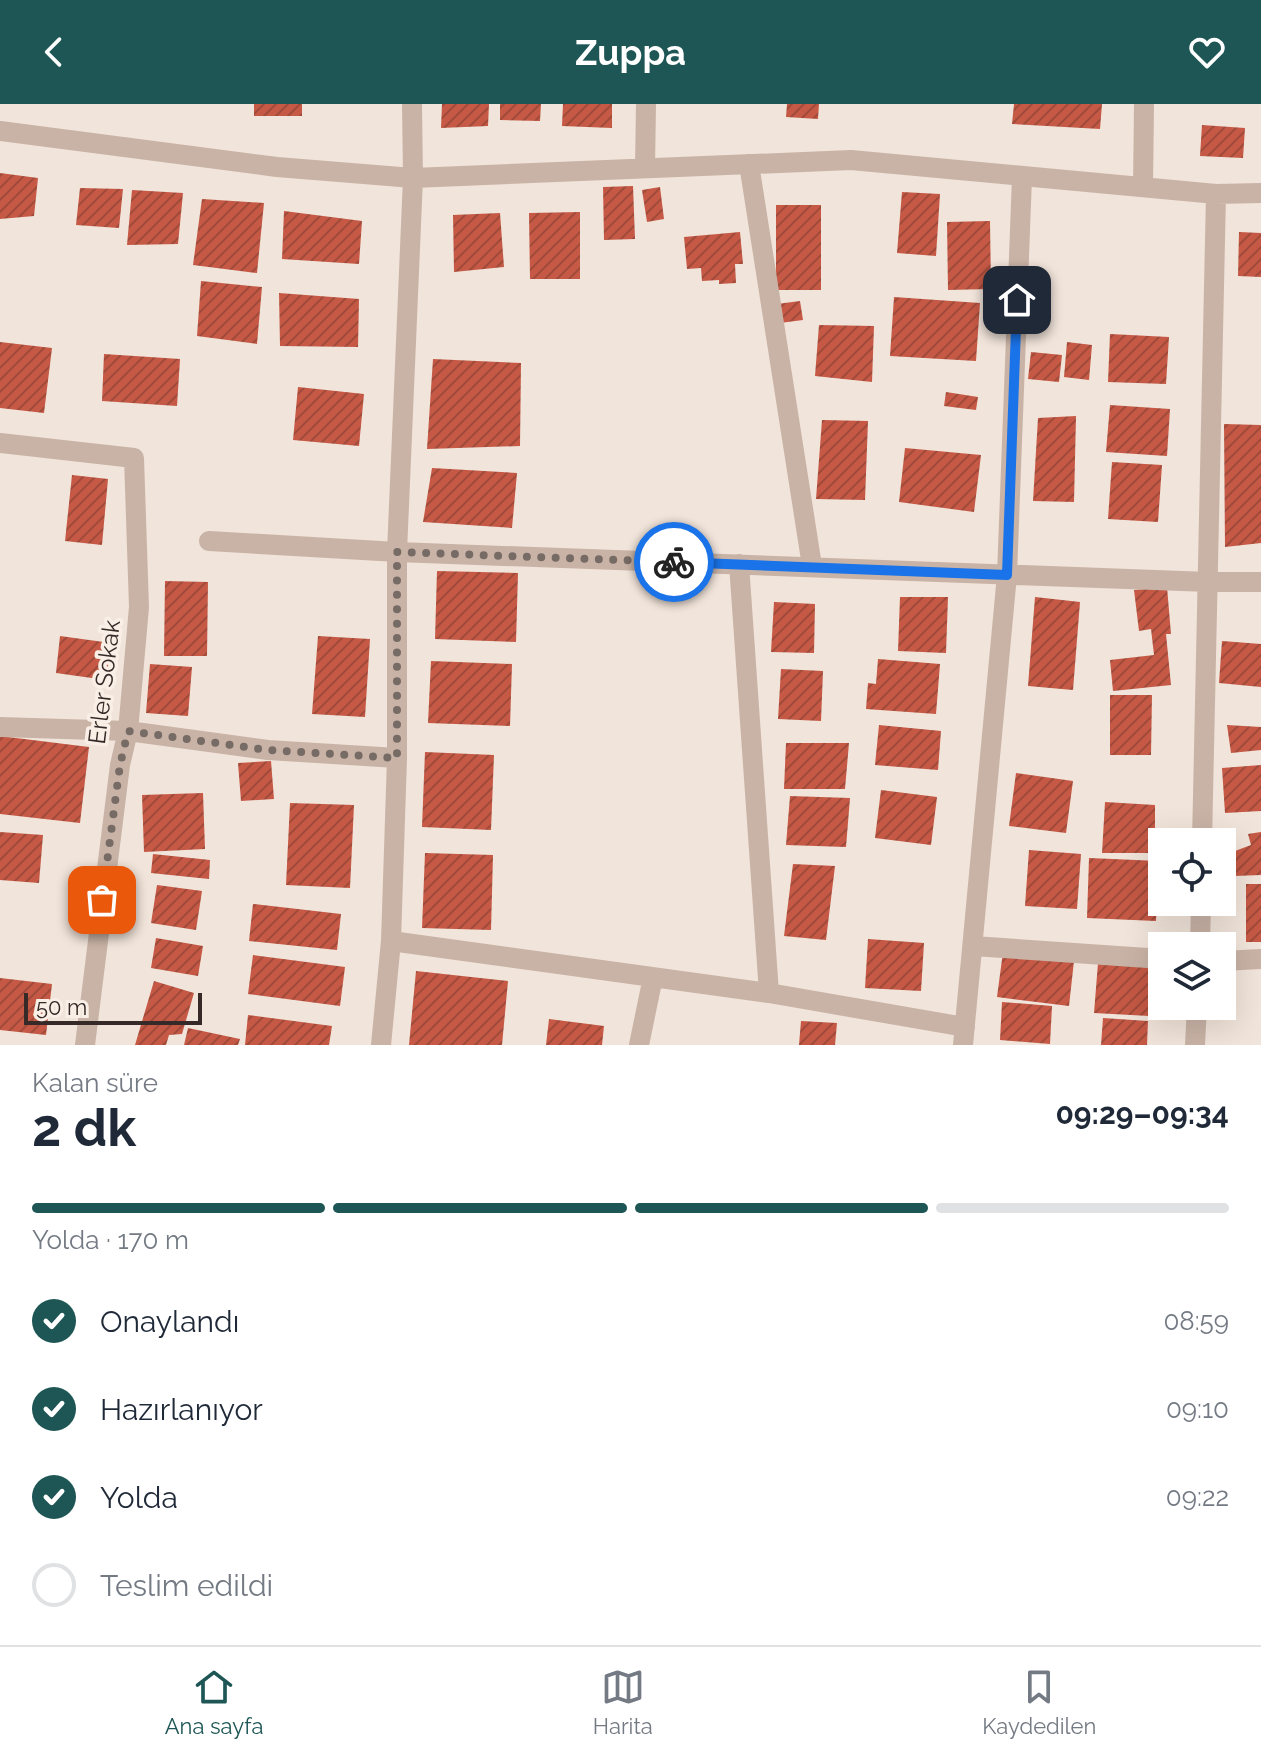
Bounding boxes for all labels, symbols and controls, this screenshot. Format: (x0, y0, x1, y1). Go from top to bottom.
icon: back (32, 30, 76, 74)
icon: heart (1185, 30, 1229, 74)
text: Zuppa (575, 31, 686, 73)
pin (983, 266, 1051, 334)
icon: home (995, 278, 1039, 322)
courier (634, 522, 714, 602)
icon: bike (652, 540, 696, 584)
street label: Erler Sokak (82, 618, 126, 746)
map controls (1148, 828, 1236, 1020)
button: locate (1148, 828, 1236, 916)
pin (68, 866, 136, 934)
icon: bag (80, 878, 124, 922)
button: layers (1148, 932, 1236, 1020)
scale bar (24, 989, 202, 1025)
text: 50 m (36, 994, 87, 1020)
text: Kalan süre (32, 1068, 158, 1098)
text: 09:29–09:34 (1055, 1096, 1229, 1131)
text: 2 dk (32, 1097, 136, 1158)
text: Yolda · 170 m (32, 1225, 189, 1255)
icon: check (32, 1299, 76, 1343)
text: Onaylandı (100, 1304, 239, 1339)
text: 08:59 (1163, 1306, 1229, 1336)
icon: check (32, 1387, 76, 1431)
text: Hazırlanıyor (100, 1392, 263, 1427)
text: 09:10 (1166, 1394, 1229, 1424)
icon: check (32, 1475, 76, 1519)
text: Yolda (100, 1480, 178, 1515)
text: 09:22 (1166, 1482, 1229, 1512)
text: Teslim edildi (100, 1568, 273, 1603)
tab: Ana sayfa (165, 1665, 263, 1739)
tab: Harita (593, 1665, 653, 1739)
tab: Kaydedilen (982, 1665, 1096, 1739)

